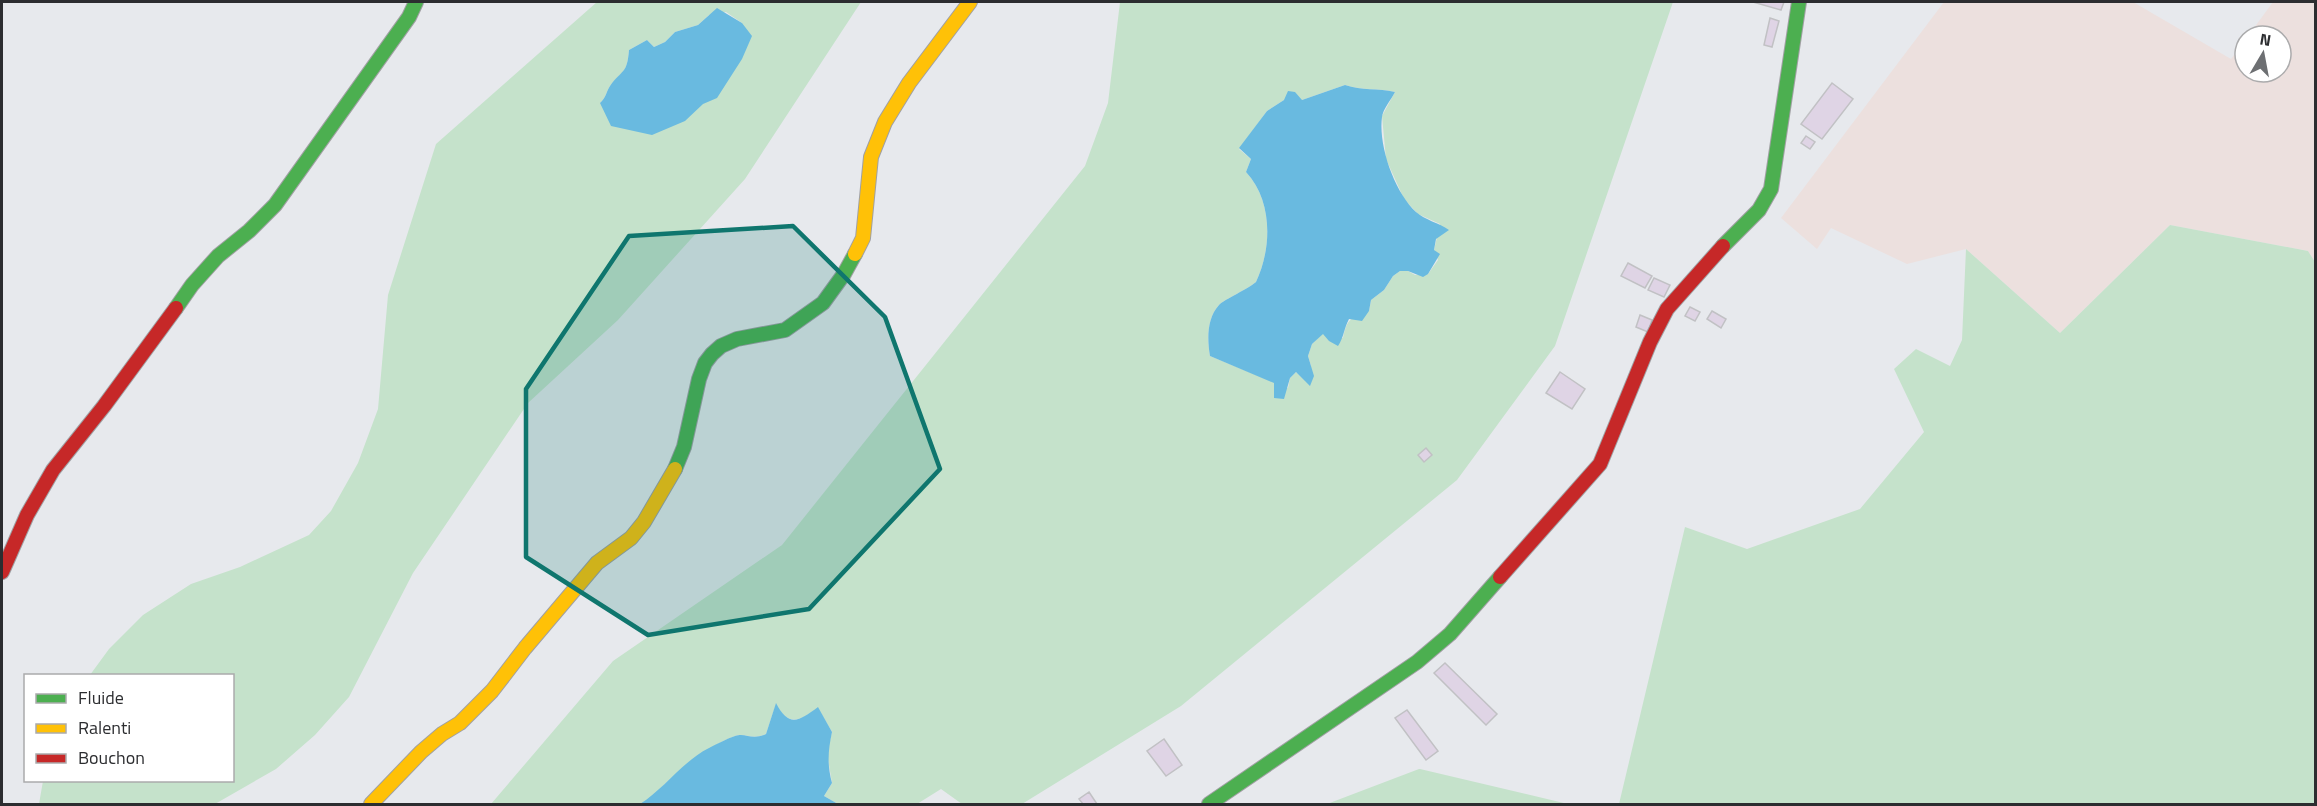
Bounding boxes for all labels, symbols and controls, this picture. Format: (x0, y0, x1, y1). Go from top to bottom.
north arrow (2233, 24, 2293, 84)
text: N (2258, 26, 2273, 52)
legend (24, 674, 234, 782)
text: Fluide (78, 684, 124, 711)
text: Ralenti (78, 714, 131, 741)
text: Bouchon (78, 744, 145, 771)

